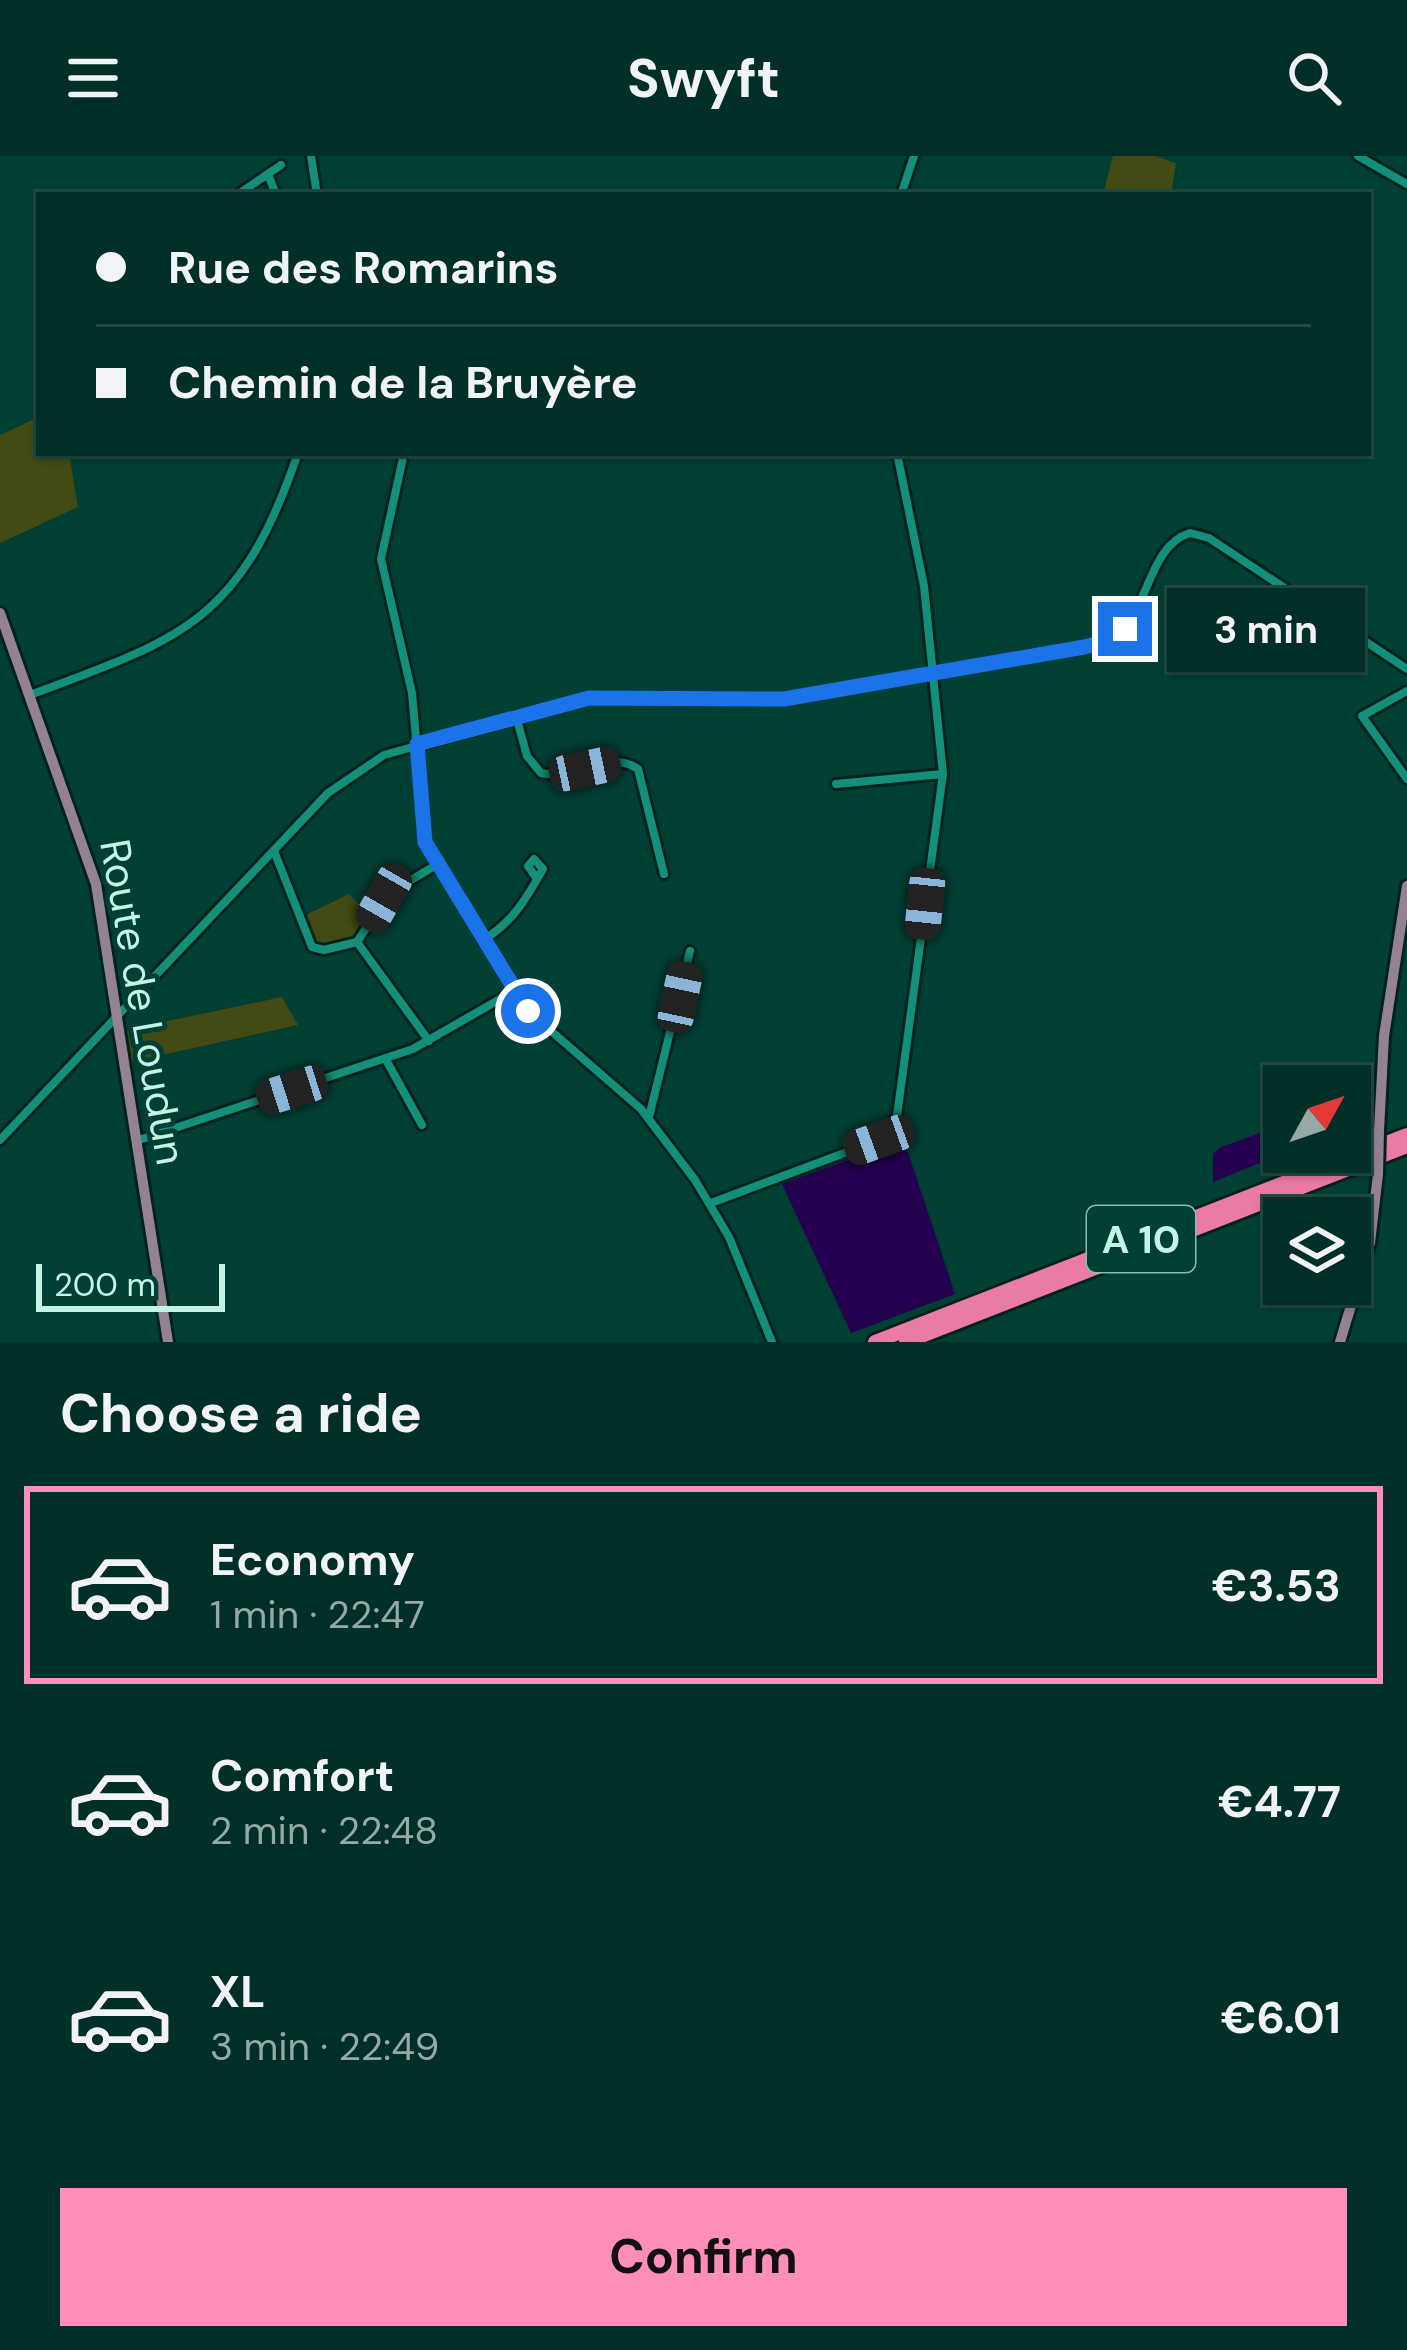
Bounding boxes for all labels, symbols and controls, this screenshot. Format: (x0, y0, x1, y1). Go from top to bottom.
text: Swyft (627, 43, 780, 114)
icon: menu (60, 45, 126, 111)
icon: search (1281, 45, 1347, 111)
text: Rue des Romarins (168, 238, 559, 297)
text: Chemin de la Bruyère (168, 353, 638, 412)
callout: 3 min (1167, 587, 1365, 671)
route end (1098, 602, 1152, 656)
text: 3 min (1214, 604, 1318, 655)
car (546, 744, 624, 794)
street label: Route de Loudun (87, 835, 199, 1169)
car (350, 858, 418, 938)
car (903, 866, 947, 942)
car (655, 958, 705, 1036)
route start (501, 984, 555, 1038)
car (252, 1062, 332, 1118)
north arrow (1263, 1065, 1371, 1173)
map controls (1263, 1065, 1371, 1305)
car (839, 1111, 919, 1169)
button: layers (1263, 1197, 1371, 1305)
road number: A 10 (1087, 1206, 1195, 1272)
scale bar (36, 1258, 225, 1311)
text: 200 m (54, 1263, 156, 1306)
text: Choose a ride (60, 1378, 422, 1449)
text: Economy (210, 1530, 415, 1589)
icon: car (66, 1531, 174, 1639)
text: €3.53 (1212, 1556, 1341, 1615)
text: 1 min · 22:47 (210, 1589, 425, 1640)
text: Comfort (210, 1746, 394, 1805)
icon: car (66, 1747, 174, 1855)
text: €4.77 (1218, 1772, 1341, 1831)
text: 2 min · 22:48 (210, 1805, 438, 1856)
text: XL (210, 1962, 265, 2021)
icon: car (66, 1963, 174, 2071)
text: €6.01 (1221, 1988, 1341, 2047)
text: 3 min · 22:49 (210, 2021, 439, 2072)
button: Confirm (60, 2188, 1347, 2326)

